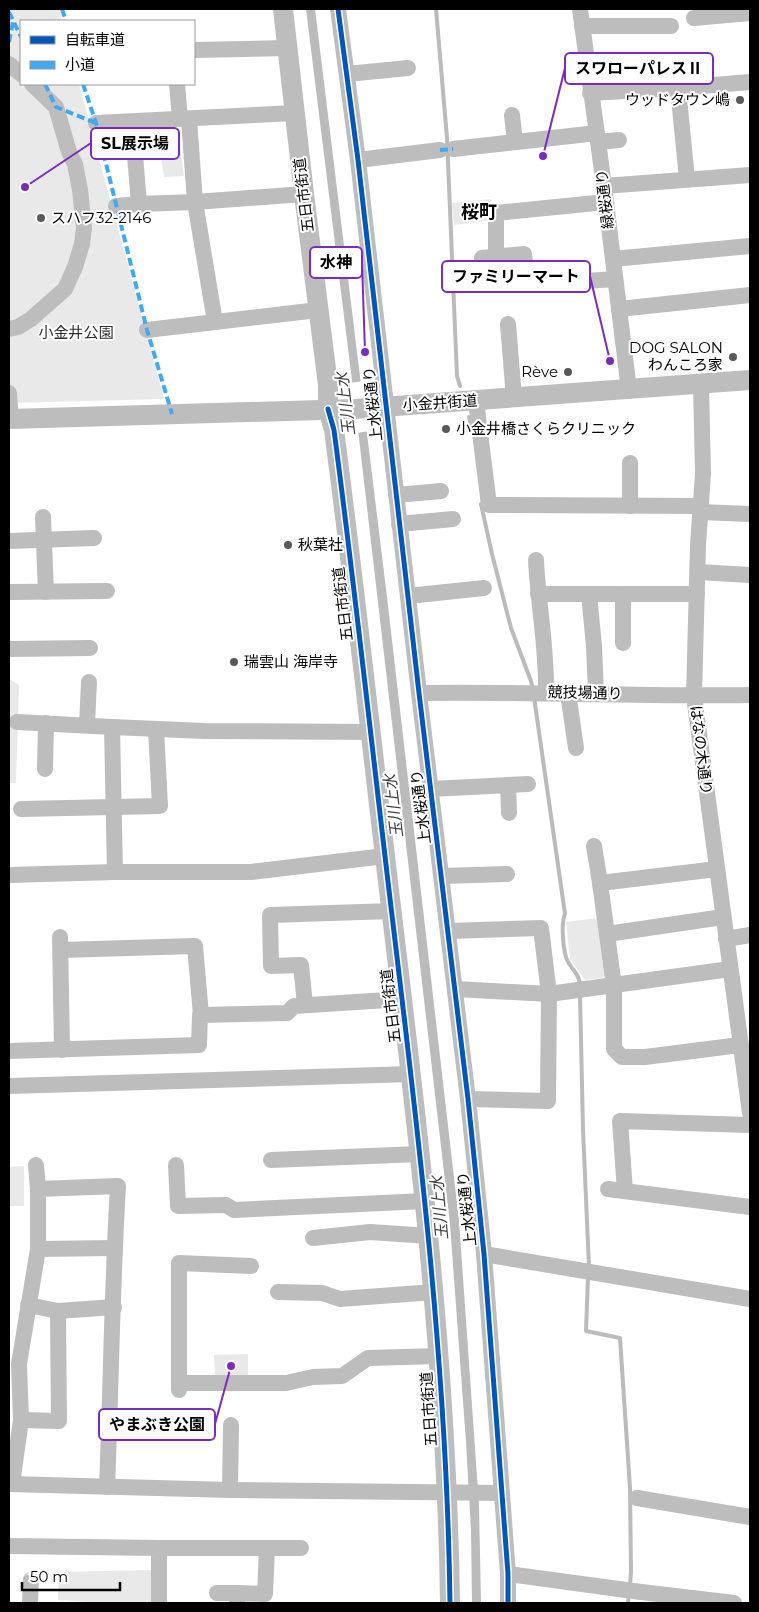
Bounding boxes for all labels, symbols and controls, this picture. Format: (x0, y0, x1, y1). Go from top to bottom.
legend (20, 20, 195, 85)
text: 自転車道 (65, 30, 125, 49)
callout: スワローパレスⅡ (565, 53, 713, 84)
text: 小道 (65, 55, 95, 74)
text: スワローパレスⅡ (575, 59, 703, 78)
place label: ウッドタウン嶋 (625, 90, 730, 109)
marker: ウッドタウン嶋 (734, 94, 746, 106)
callout: SL展示場 (91, 128, 179, 159)
text: SL展示場 (101, 134, 169, 153)
street label: 五日市街道 (290, 157, 318, 233)
street label: 緑桜通り (591, 168, 618, 230)
district label: 桜町 (461, 201, 497, 223)
place label: スハフ32-2146 (51, 208, 151, 227)
marker: スハフ32-2146 (35, 212, 47, 224)
callout: 水神 (310, 247, 362, 278)
text: 水神 (320, 253, 352, 272)
callout: ファミリーマート (442, 261, 590, 292)
text: ファミリーマート (452, 267, 580, 286)
park label: 小金井公園 (38, 323, 114, 342)
place label: DOG SALON わんころ家 (629, 338, 723, 374)
marker: DOG SALON わんころ家 (727, 351, 739, 363)
place label: Rève (521, 362, 558, 381)
street label: 上水桜通り (359, 366, 386, 442)
marker: Rève (562, 366, 574, 378)
water label: 玉川上水 (332, 369, 359, 437)
street label: 小金井街道 (402, 390, 478, 415)
place label: 小金井橋さくらクリニック (456, 419, 636, 438)
marker: 小金井橋さくらクリニック (440, 423, 452, 435)
place label: 秋葉社 (298, 535, 343, 554)
marker: 秋葉社 (282, 539, 294, 551)
street label: 五日市街道 (329, 566, 357, 642)
place label: 瑞雲山 海岸寺 (244, 652, 338, 671)
marker: 瑞雲山 海岸寺 (228, 656, 240, 668)
street label: 競技場通り (547, 682, 623, 703)
street label: はなの木通り (687, 704, 716, 796)
street label: 上水桜通り (407, 769, 435, 845)
water label: 玉川上水 (380, 771, 407, 839)
street label: 五日市街道 (377, 968, 405, 1044)
street label: 上水桜通り (453, 1171, 480, 1247)
water label: 玉川上水 (427, 1173, 452, 1241)
street label: 五日市街道 (416, 1371, 441, 1447)
callout: やまぶき公園 (99, 1409, 215, 1440)
text: やまぶき公園 (109, 1415, 205, 1434)
scale bar (22, 1560, 120, 1592)
text: 50 m (30, 1567, 68, 1586)

